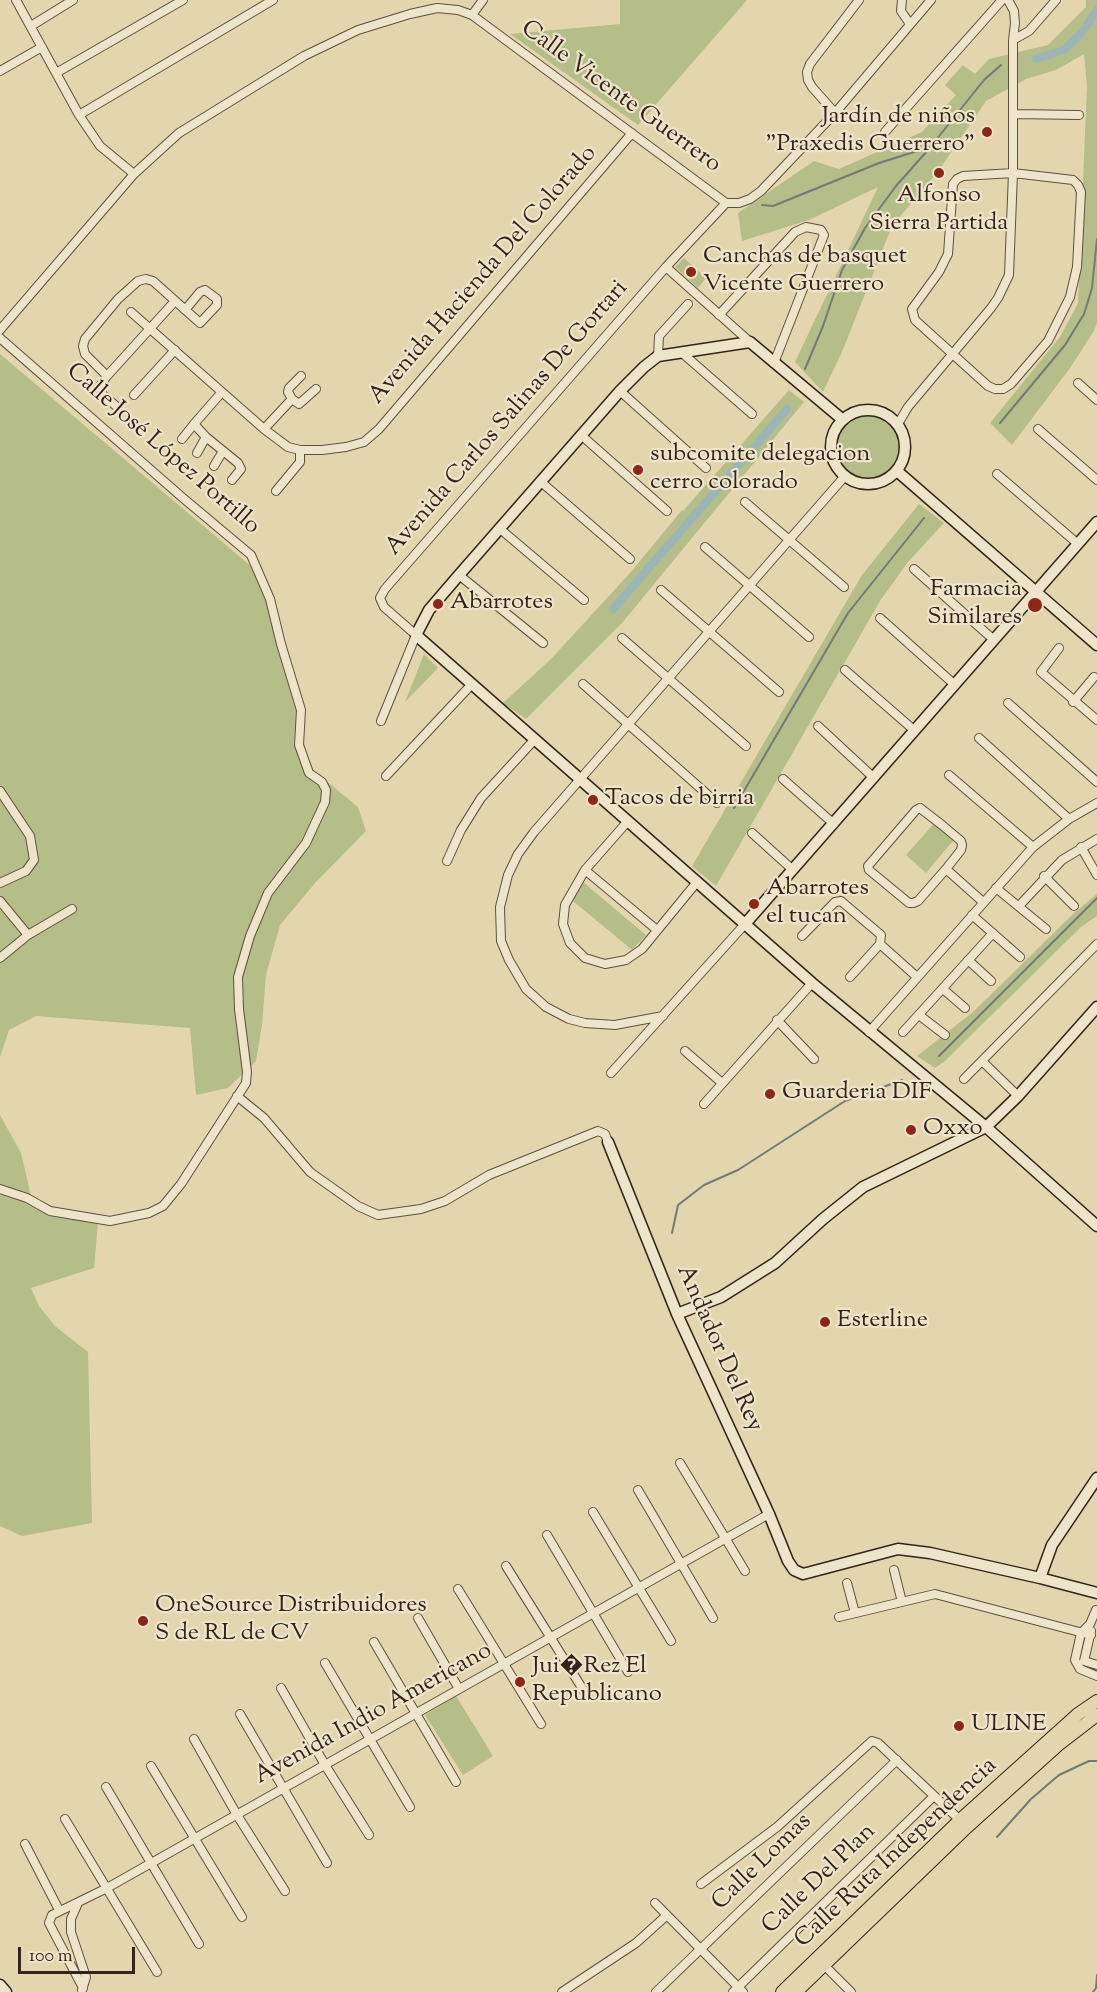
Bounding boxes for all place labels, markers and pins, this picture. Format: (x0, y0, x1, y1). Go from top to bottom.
place label: Jardín de niños "Praxedis Guerrero" (765, 104, 975, 160)
marker: Jardín de niños "Praxedis Guerrero" (980, 125, 994, 139)
marker: Alfonso Sierra Partida (932, 166, 946, 180)
place label: Alfonso Sierra Partida (870, 183, 1008, 239)
place label: Canchas de basquet Vicente Guerrero (703, 244, 907, 300)
marker: Canchas de basquet Vicente Guerrero (684, 265, 698, 279)
place label: subcomite delegacion cerro colorado (650, 442, 870, 498)
marker: subcomite delegacion cerro colorado (631, 463, 645, 477)
place label: Farmacia Similares (927, 577, 1022, 633)
place label: Abarrotes (450, 590, 553, 618)
marker: Farmacia Similares (1026, 596, 1044, 614)
marker: Abarrotes (431, 597, 445, 611)
place label: Tacos de birria (605, 786, 754, 814)
marker: Tacos de birria (586, 793, 600, 807)
place label: Abarrotes el tucan (766, 876, 869, 932)
marker: Abarrotes el tucan (747, 897, 761, 911)
place label: Guarderia DIF (782, 1080, 932, 1108)
marker: Guarderia DIF (763, 1087, 777, 1101)
place label: Oxxo (923, 1116, 983, 1144)
marker: Oxxo (904, 1123, 918, 1137)
place label: Esterline (837, 1308, 928, 1336)
marker: Esterline (818, 1315, 832, 1329)
place label: OneSource Distribuidores S de RL de CV (155, 1593, 427, 1649)
marker: OneSource Distribuidores S de RL de CV (136, 1614, 150, 1628)
place label: Jui�Rez El Republicano (532, 1654, 662, 1710)
marker: Jui�Rez El Republicano (513, 1675, 527, 1689)
place label: ULINE (971, 1712, 1047, 1740)
marker: ULINE (952, 1719, 966, 1733)

